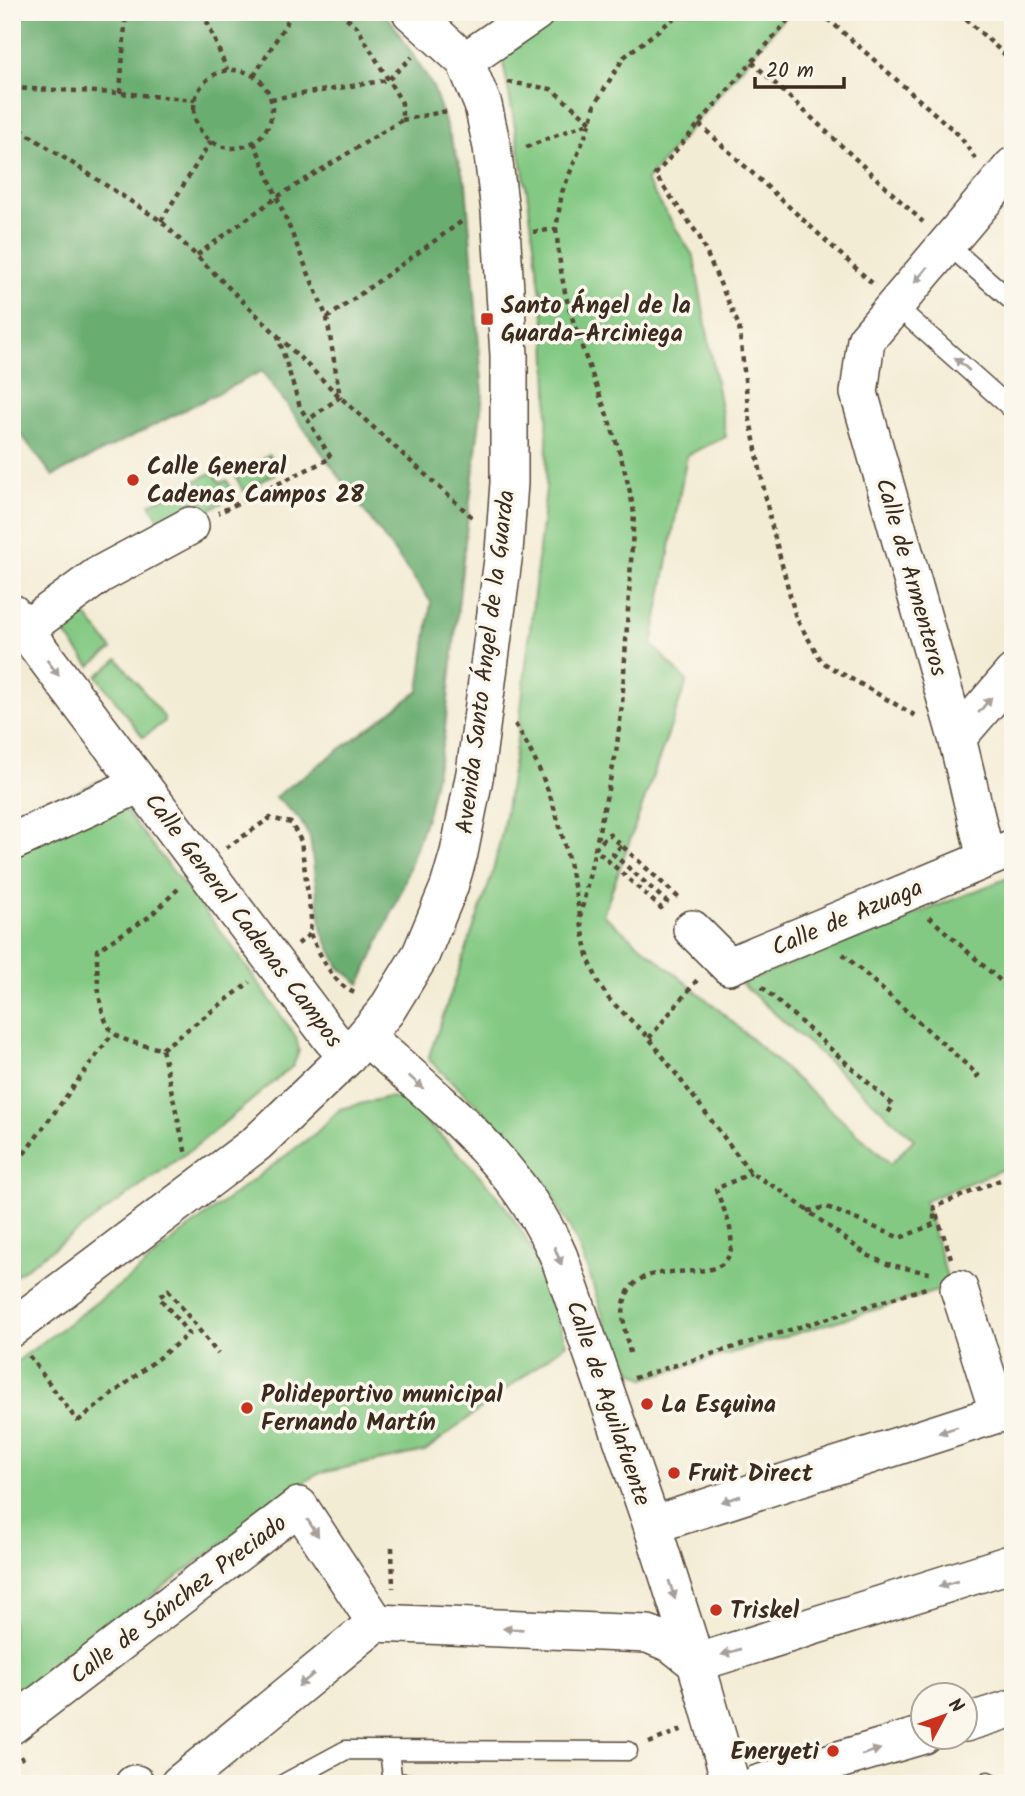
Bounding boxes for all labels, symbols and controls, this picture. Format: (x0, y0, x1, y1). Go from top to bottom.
scale bar (755, 46, 845, 90)
text: 20 m (766, 55, 814, 88)
one-way arrow (914, 266, 929, 283)
place label: Santo Ángel de la Guarda-Arciniega (501, 287, 691, 354)
marker: Santo Ángel de la Guarda-Arciniega (479, 311, 495, 327)
one-way arrow (954, 357, 971, 373)
place label: Calle General Cadenas Campos 28 (147, 448, 365, 515)
marker: Calle General Cadenas Campos 28 (125, 472, 141, 488)
street label: Calle de Armenteros (864, 474, 957, 681)
street label: Avenida Santo Ángel de la Guarda (446, 488, 527, 836)
one-way arrow (46, 659, 60, 677)
one-way arrow (977, 697, 992, 714)
street label: Calle General Cadenas Campos (134, 785, 352, 1057)
street label: Calle de Azuaga (766, 869, 929, 968)
one-way arrow (407, 1073, 424, 1089)
one-way arrow (553, 1246, 564, 1267)
street label: Calle de Aguilafuente (554, 1296, 661, 1512)
place label: Polideportivo municipal Fernando Martín (261, 1376, 503, 1443)
place label: La Esquina (661, 1386, 776, 1425)
marker: La Esquina (639, 1396, 655, 1412)
marker: Polideportivo municipal Fernando Martín (239, 1400, 255, 1416)
one-way arrow (937, 1425, 958, 1436)
place label: Fruit Direct (688, 1455, 814, 1494)
marker: Fruit Direct (666, 1465, 682, 1481)
one-way arrow (720, 1495, 741, 1505)
street label: Calle de Sánchez Preciado (62, 1505, 296, 1695)
one-way arrow (307, 1519, 320, 1538)
one-way arrow (937, 1579, 958, 1589)
one-way arrow (668, 1580, 678, 1601)
place label: Triskel (730, 1592, 800, 1631)
marker: Triskel (708, 1602, 724, 1618)
one-way arrow (502, 1623, 524, 1634)
one-way arrow (720, 1647, 741, 1657)
one-way arrow (298, 1673, 316, 1688)
north arrow (909, 1680, 979, 1750)
text: N (940, 1692, 971, 1721)
place label: Eneryeti (731, 1733, 820, 1772)
marker: Eneryeti (825, 1743, 841, 1759)
one-way arrow (860, 1746, 881, 1756)

